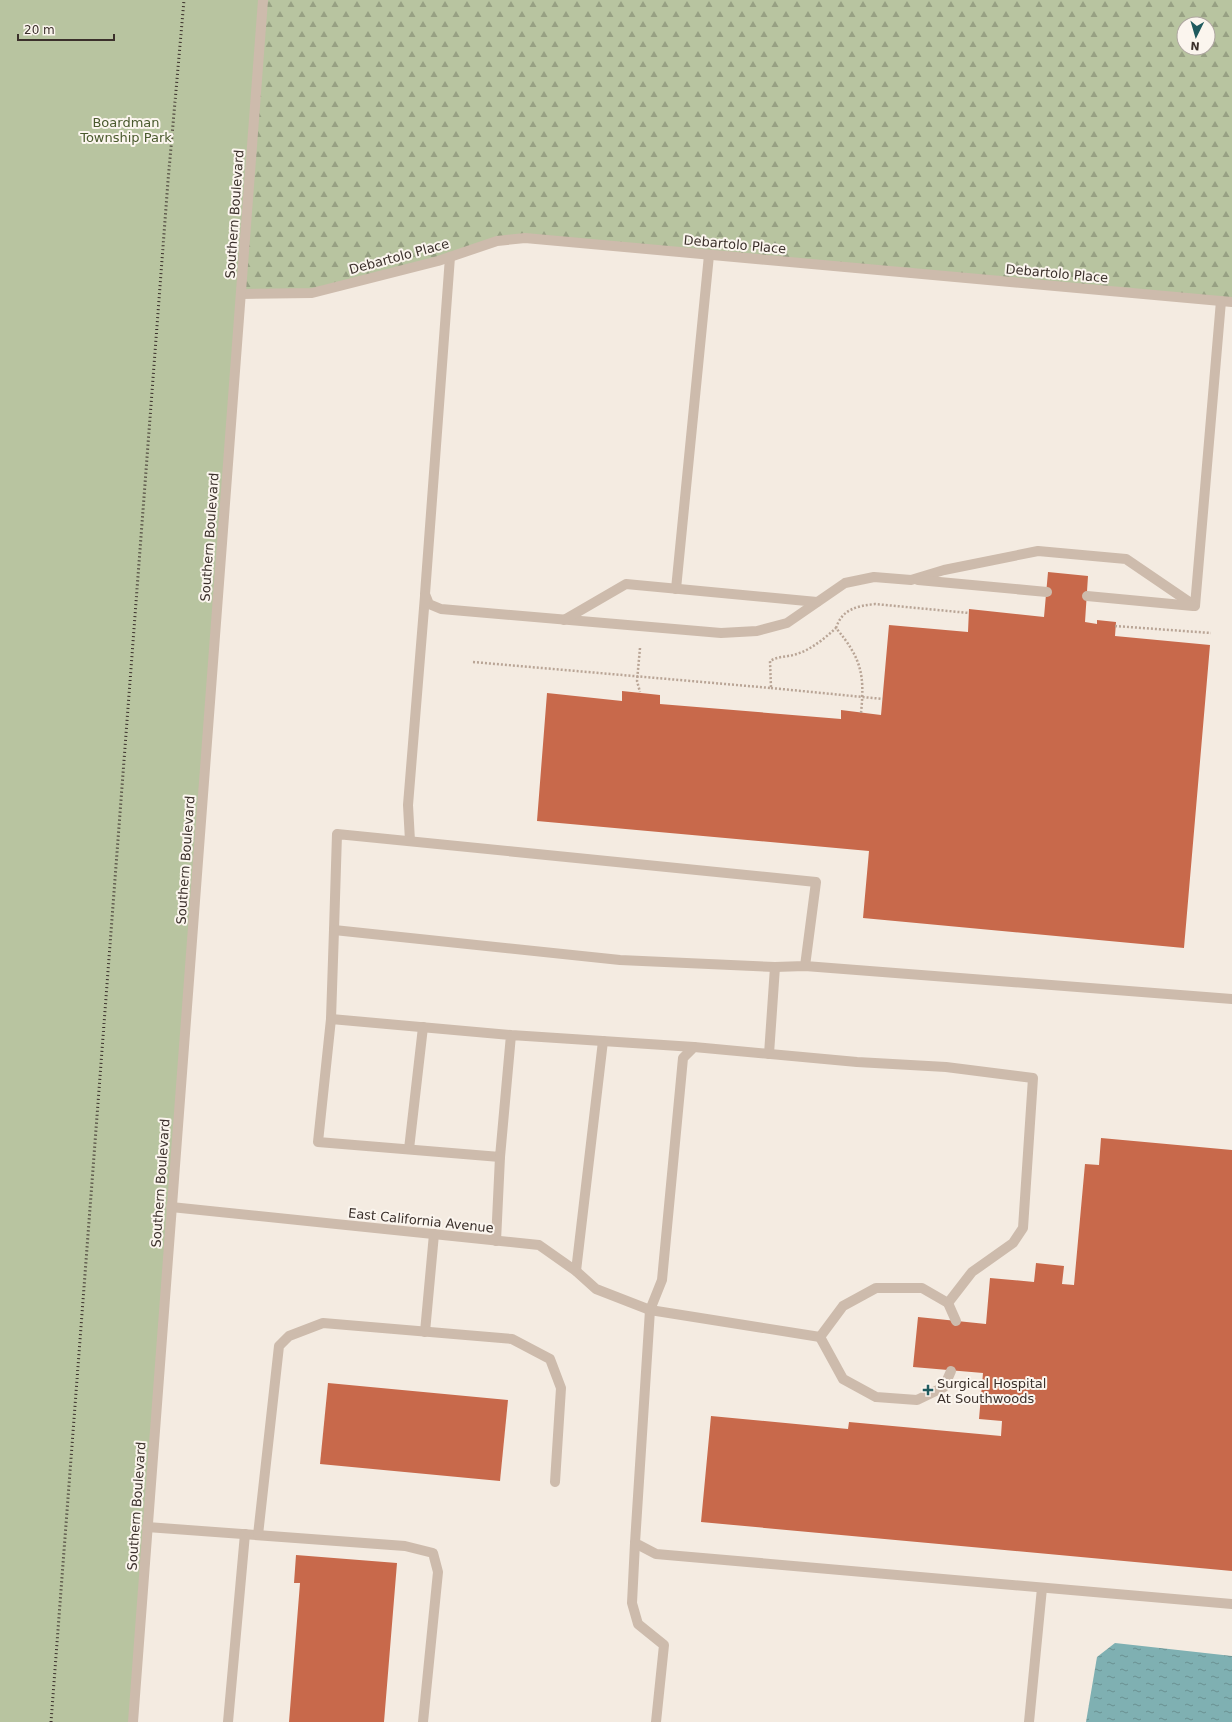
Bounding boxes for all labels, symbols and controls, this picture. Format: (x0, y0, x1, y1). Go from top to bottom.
scale bar (18, 16, 114, 42)
north arrow (1176, 16, 1216, 56)
text: 20 m (24, 23, 55, 37)
text: N (1190, 39, 1200, 52)
park label: Boardman Township Park (79, 115, 172, 145)
street label: Southern Boulevard (223, 149, 246, 279)
street label: Debartolo Place (683, 233, 787, 256)
street label: Debartolo Place (347, 236, 451, 277)
street label: Debartolo Place (1005, 262, 1109, 285)
street label: Southern Boulevard (198, 472, 221, 602)
street label: Southern Boulevard (174, 795, 197, 925)
street label: Southern Boulevard (149, 1118, 172, 1248)
street label: East California Avenue (347, 1205, 495, 1236)
place label: Surgical Hospital At Southwoods (937, 1376, 1046, 1406)
marker: Surgical Hospital At Southwoods (922, 1384, 934, 1396)
street label: Southern Boulevard (125, 1441, 148, 1571)

